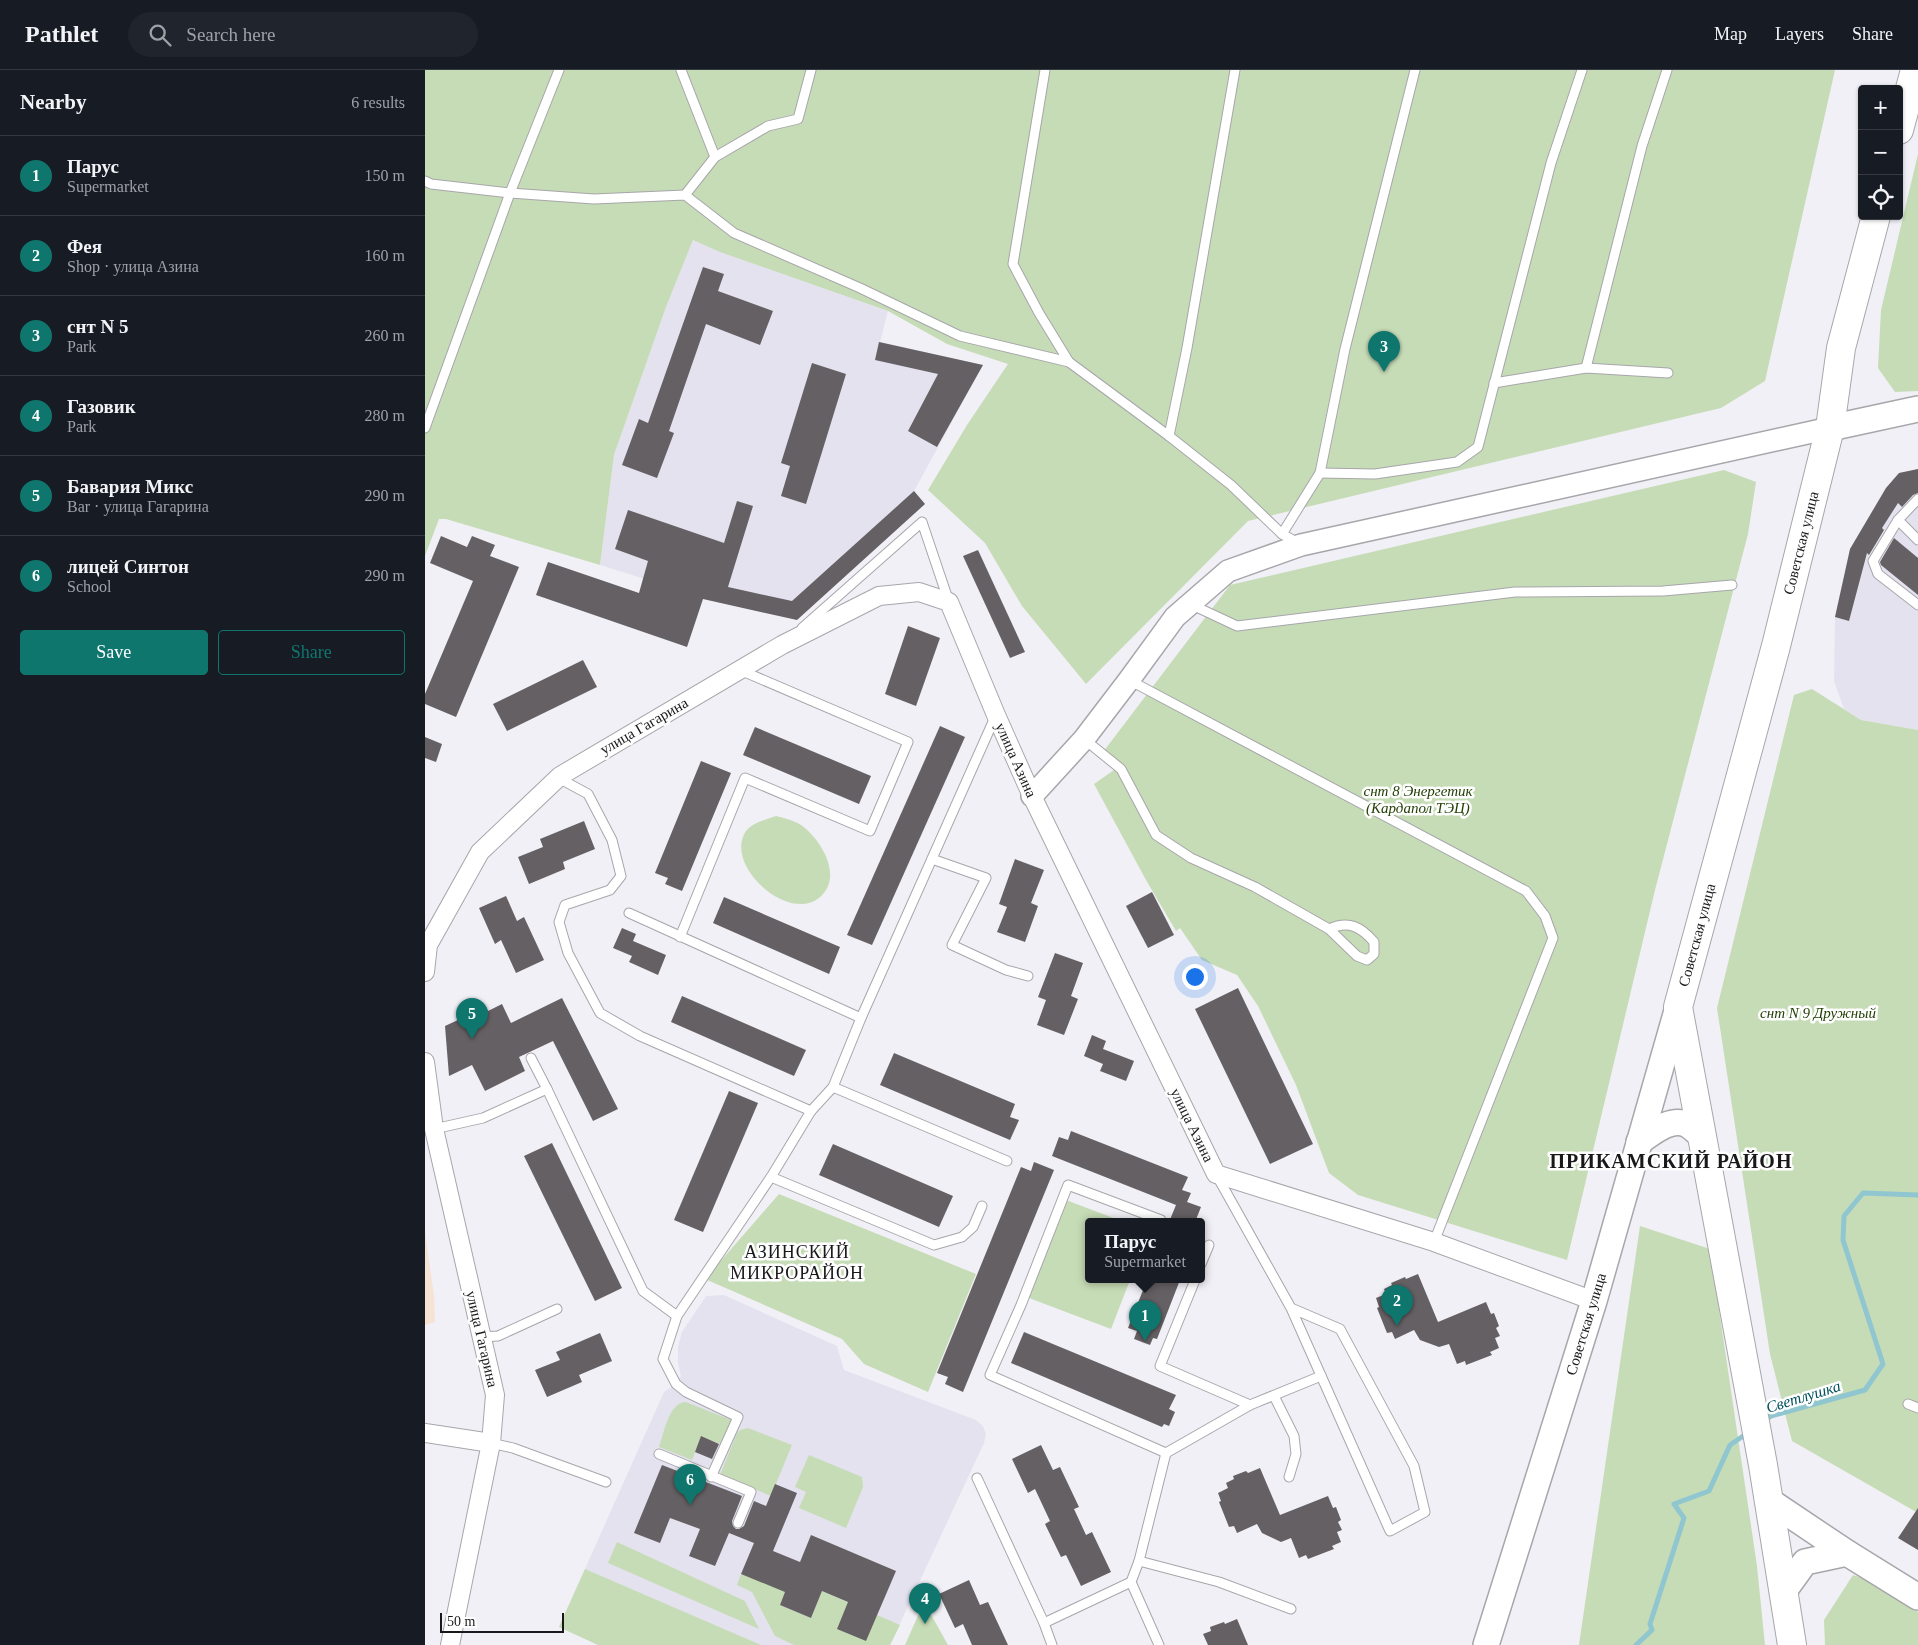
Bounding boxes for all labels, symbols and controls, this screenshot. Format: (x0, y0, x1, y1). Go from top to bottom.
search box (128, 12, 478, 57)
text: Pathlet (25, 21, 98, 47)
icon: search (146, 21, 174, 49)
text: Search here (186, 24, 275, 45)
text: Map (1714, 24, 1747, 44)
text: Layers (1775, 24, 1824, 44)
text: Share (1852, 24, 1893, 44)
map controls (1858, 85, 1903, 220)
button: + (1858, 85, 1903, 130)
text: Nearby (20, 90, 87, 114)
text: 6 results (351, 94, 405, 111)
button: − (1858, 130, 1903, 175)
text: Парус (67, 156, 119, 177)
text: 1 (32, 167, 40, 184)
text: 150 m (365, 167, 405, 184)
button: locate (1858, 175, 1903, 220)
text: Supermarket (67, 178, 149, 195)
text: Фея (67, 236, 102, 257)
text: 2 (32, 247, 40, 264)
text: 160 m (365, 247, 405, 264)
text: Shop · улица Азина (67, 258, 199, 275)
text: снт N 5 (67, 316, 128, 337)
text: 3 (32, 327, 40, 344)
text: 260 m (365, 327, 405, 344)
pin: 3 (1368, 331, 1400, 372)
text: Park (67, 338, 96, 355)
text: Газовик (67, 396, 136, 417)
text: 4 (32, 407, 40, 424)
text: 280 m (365, 407, 405, 424)
text: Park (67, 418, 96, 435)
text: Бавария Микс (67, 476, 193, 497)
text: 5 (32, 487, 40, 504)
text: 290 m (365, 487, 405, 504)
street label: Советская улица (1780, 489, 1822, 596)
text: Bar · улица Гагарина (67, 498, 209, 515)
text: лицей Синтон (67, 556, 189, 577)
text: 6 (32, 567, 40, 584)
text: 290 m (365, 567, 405, 584)
text: School (67, 578, 111, 595)
button: Save (20, 630, 208, 675)
button: Share (218, 630, 405, 675)
street label: улица Гагарина (597, 694, 691, 758)
street label: улица Азина (992, 720, 1040, 800)
park label: снт 8 Энергетик (Кардапол ТЭЦ) (1363, 783, 1473, 817)
street label: Советская улица (1676, 881, 1719, 988)
your location (1182, 964, 1208, 990)
pin: 5 (456, 998, 488, 1039)
park label: снт N 9 Дружный (1760, 1005, 1876, 1021)
street label: улица Азина (1167, 1085, 1217, 1165)
district label: ПРИКАМСКИЙ РАЙОН (1550, 1150, 1792, 1172)
popup (1085, 1218, 1205, 1283)
text: Парус (1104, 1231, 1156, 1252)
district label: АЗИНСКИЙ МИКРОРАЙОН (730, 1242, 864, 1283)
text: Supermarket (1104, 1253, 1186, 1270)
street label: Советская улица (1563, 1271, 1609, 1377)
pin: 2 (1381, 1285, 1413, 1326)
street label: улица Гагарина (463, 1289, 501, 1389)
pin: 1 (1129, 1300, 1161, 1341)
water label: Светлушка (1764, 1377, 1843, 1417)
pin: 6 (674, 1464, 706, 1505)
pin: 4 (909, 1583, 941, 1624)
scale bar (440, 1610, 564, 1633)
text: 50 m (447, 1614, 475, 1629)

